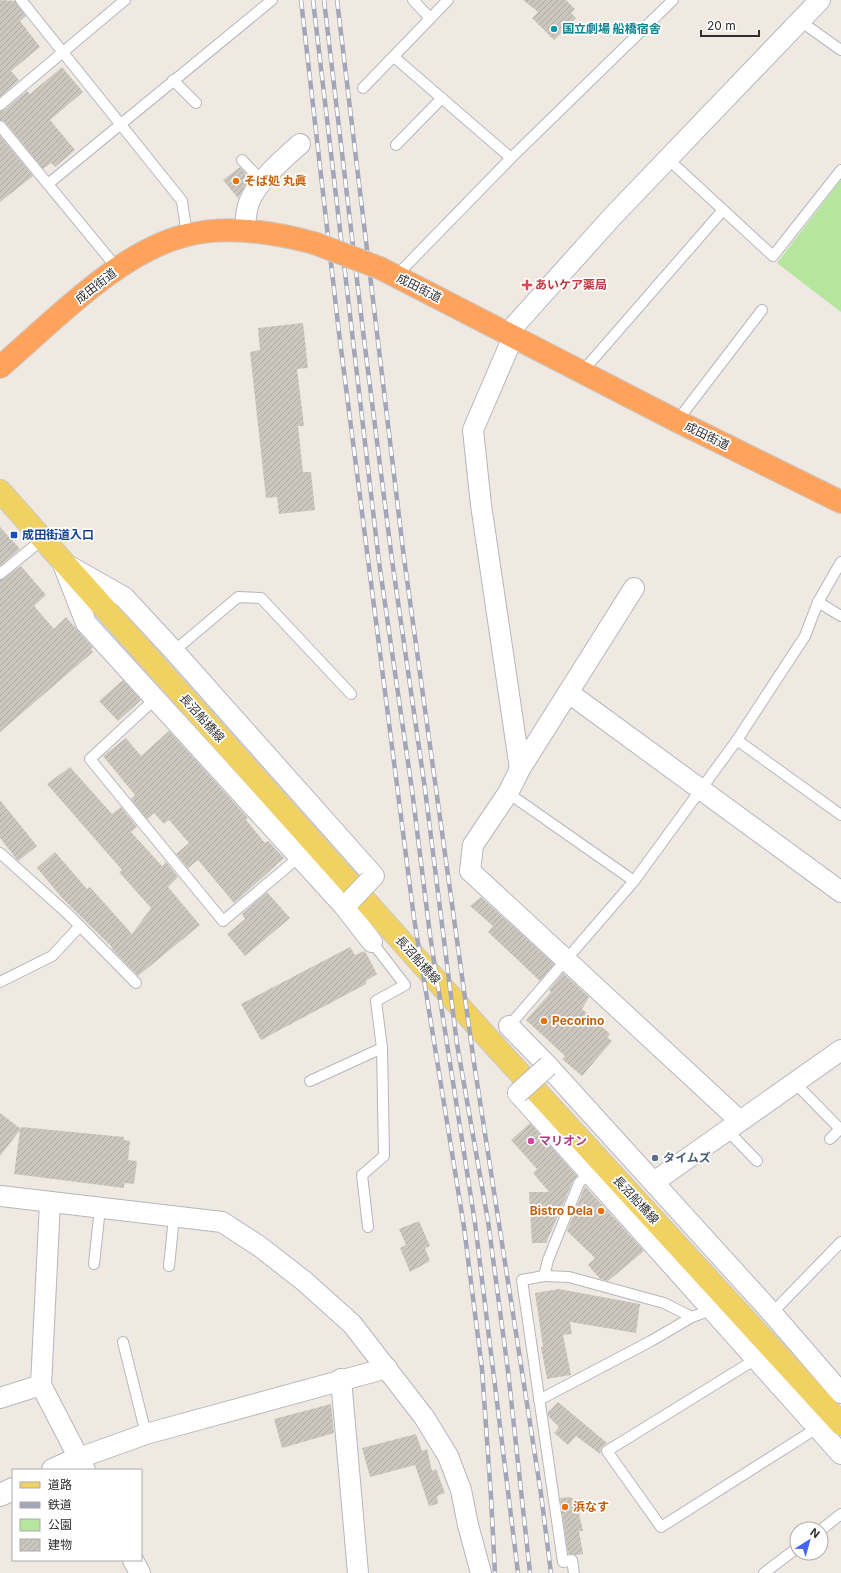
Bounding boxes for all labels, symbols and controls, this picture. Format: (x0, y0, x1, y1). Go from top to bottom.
scale bar (701, 12, 759, 38)
text: 20 m (707, 18, 736, 33)
place label: 国立劇場 船橋宿舎 (562, 21, 661, 36)
marker: 国立劇場 船橋宿舎 (549, 24, 559, 34)
place label: そば処 丸眞 (244, 173, 307, 188)
marker: そば処 丸眞 (231, 176, 241, 186)
street label: 成田街道 (72, 265, 119, 306)
street label: 成田街道 (394, 270, 444, 305)
place label: あいケア薬局 (535, 277, 607, 292)
marker: あいケア薬局 (522, 280, 532, 290)
street label: 成田街道 (682, 418, 732, 453)
place label: 成田街道入口 (22, 527, 94, 542)
marker: 成田街道入口 (9, 530, 19, 540)
street label: 長沼船橋線 (177, 690, 228, 745)
street label: 長沼船橋線 (393, 932, 444, 987)
place label: Pecorino (552, 1013, 604, 1028)
marker: Pecorino (539, 1016, 549, 1026)
place label: マリオン (539, 1133, 587, 1148)
marker: マリオン (526, 1136, 536, 1146)
place label: タイムズ (663, 1150, 711, 1165)
marker: タイムズ (650, 1153, 660, 1163)
street label: 長沼船橋線 (610, 1173, 662, 1227)
place label: Bistro Dela (530, 1203, 593, 1218)
marker: Bistro Dela (596, 1206, 606, 1216)
legend (12, 1469, 142, 1561)
text: 道路 (48, 1477, 72, 1492)
text: 鉄道 (48, 1497, 72, 1512)
place label: 浜なす (573, 1499, 609, 1514)
marker: 浜なす (560, 1502, 570, 1512)
text: 公園 (48, 1517, 72, 1532)
north arrow (789, 1521, 829, 1561)
text: N (807, 1525, 823, 1541)
text: 建物 (48, 1537, 72, 1552)

